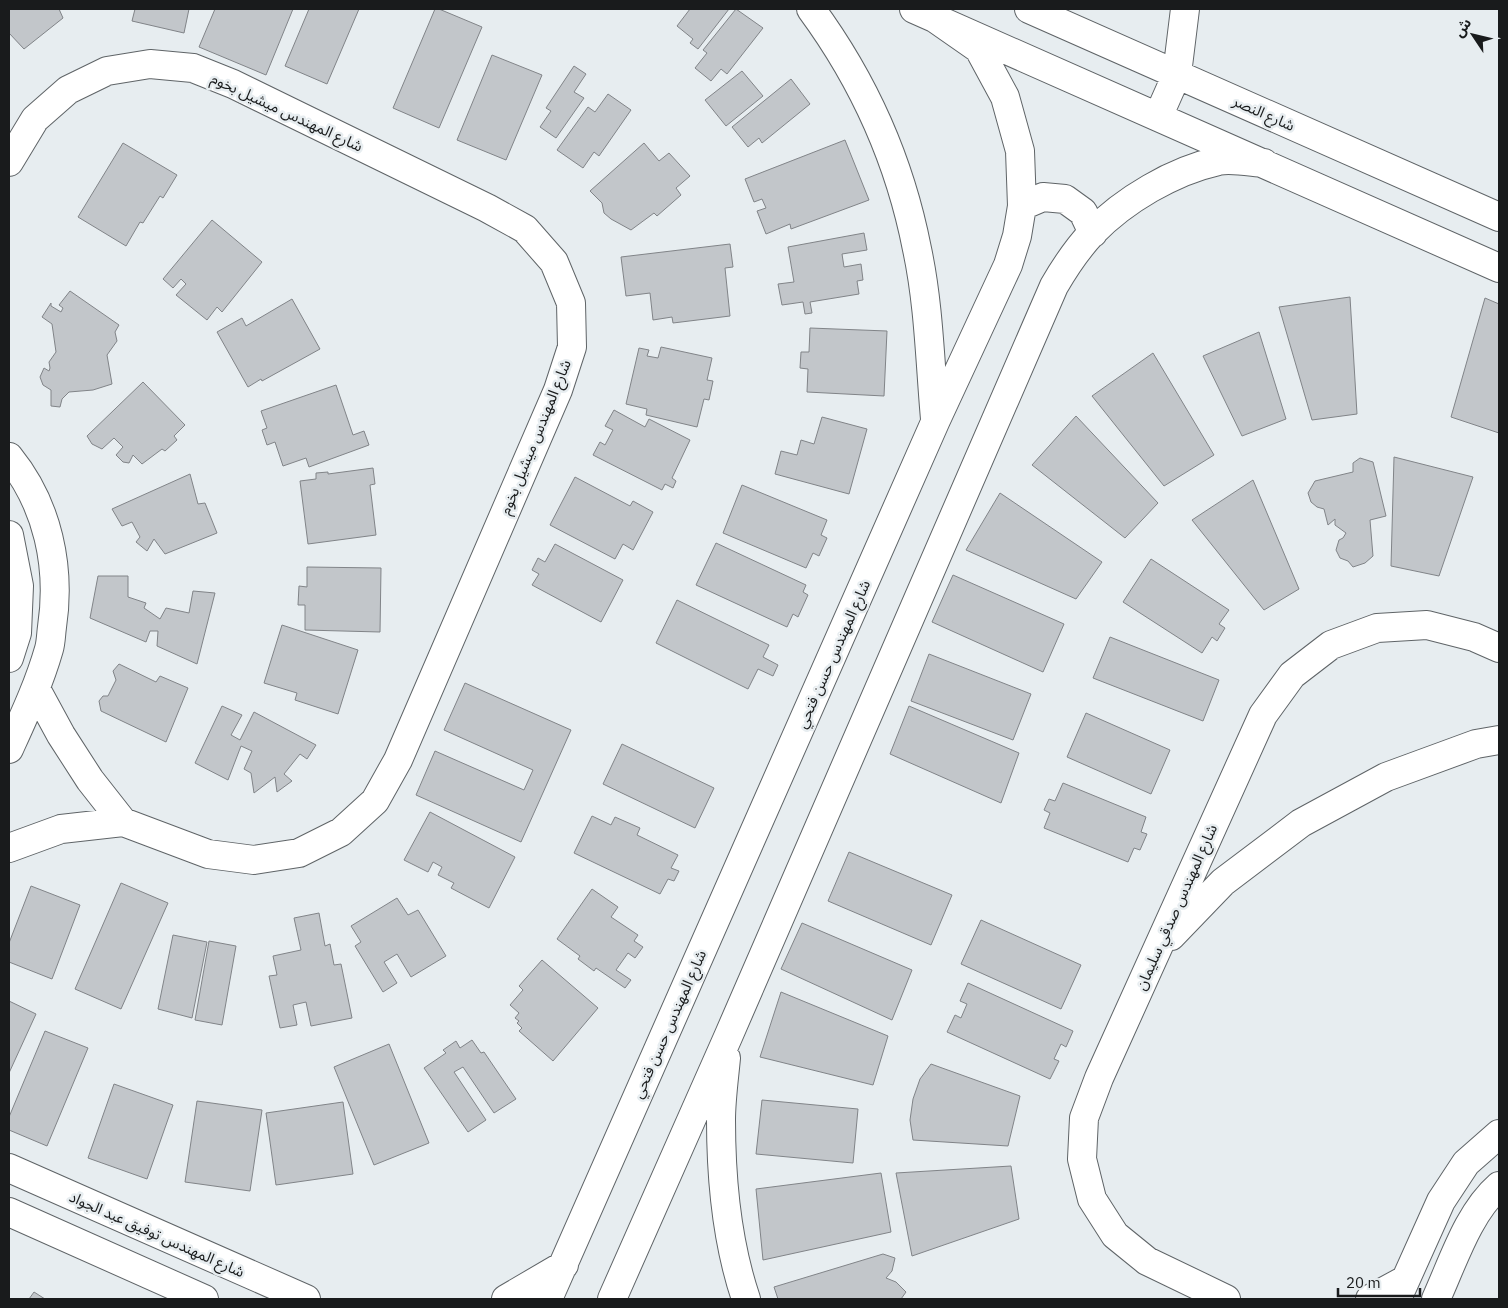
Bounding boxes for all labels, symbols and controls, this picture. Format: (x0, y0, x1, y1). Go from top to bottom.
north arrow (1448, 10, 1498, 60)
text: ش (1449, 15, 1475, 41)
street label: شارع المهندس ميشيل بخوم (207, 68, 366, 158)
street label: شارع النصر (1228, 91, 1298, 138)
street label: شارع المهندس ميشيل بخوم (495, 356, 578, 518)
street label: شارع المهندس حسن فتحي (792, 577, 877, 732)
street label: شارع المهندس صدقي سليمان (1131, 821, 1224, 994)
street label: شارع المهندس حسن فتحي (628, 947, 713, 1102)
street label: شارع المهندس توفيق عبد الجواد (65, 1187, 248, 1284)
scale bar (1338, 1266, 1420, 1298)
text: 20 m (1346, 1273, 1381, 1292)

